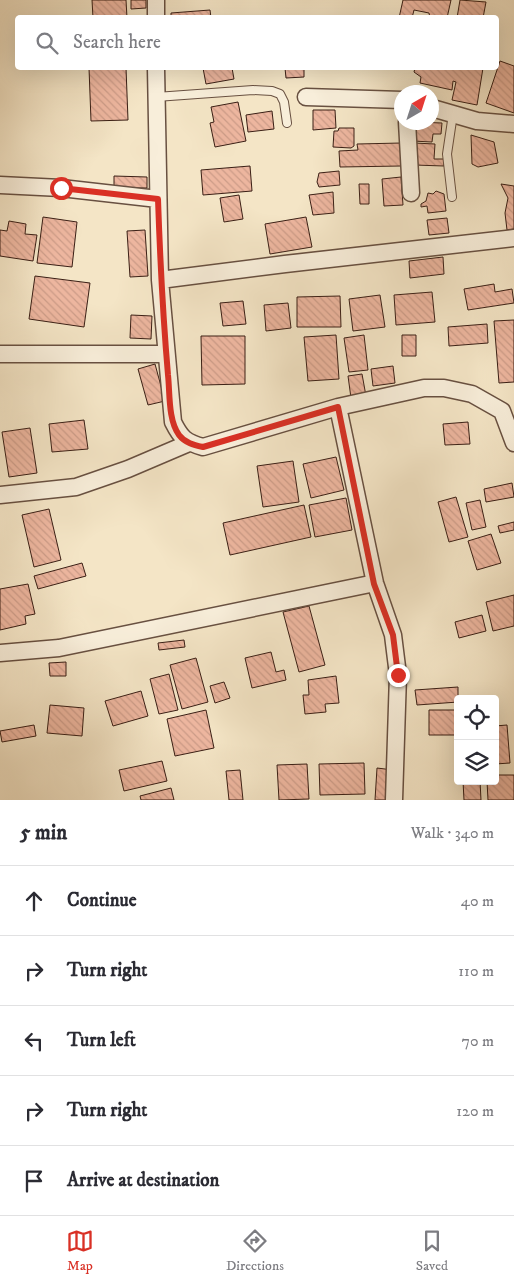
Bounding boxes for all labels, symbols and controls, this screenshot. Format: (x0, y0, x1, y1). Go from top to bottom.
search box (15, 15, 499, 70)
icon: search (33, 29, 61, 57)
text: Search here (73, 31, 161, 54)
north arrow (394, 85, 439, 130)
route start (50, 177, 73, 200)
route end (387, 664, 410, 687)
map controls (454, 695, 499, 785)
button: locate (454, 695, 499, 740)
button: layers (454, 740, 499, 785)
text: 5 min (20, 820, 67, 846)
text: Walk · 340 m (411, 823, 494, 843)
icon: ahead (20, 887, 48, 915)
text: Continue (67, 889, 137, 912)
text: 40 m (461, 891, 494, 911)
icon: right (20, 957, 48, 985)
text: Turn right (67, 959, 147, 982)
text: 110 m (458, 961, 494, 981)
icon: left (20, 1027, 48, 1055)
text: Turn left (67, 1029, 136, 1052)
text: 70 m (462, 1031, 494, 1051)
icon: right (20, 1097, 48, 1125)
text: Turn right (67, 1099, 147, 1122)
text: 120 m (456, 1101, 494, 1121)
icon: arrive (20, 1167, 48, 1195)
text: Arrive at destination (67, 1169, 219, 1192)
tab: Map (66, 1227, 94, 1275)
tab: Directions (226, 1227, 284, 1275)
tab: Saved (416, 1227, 448, 1275)

